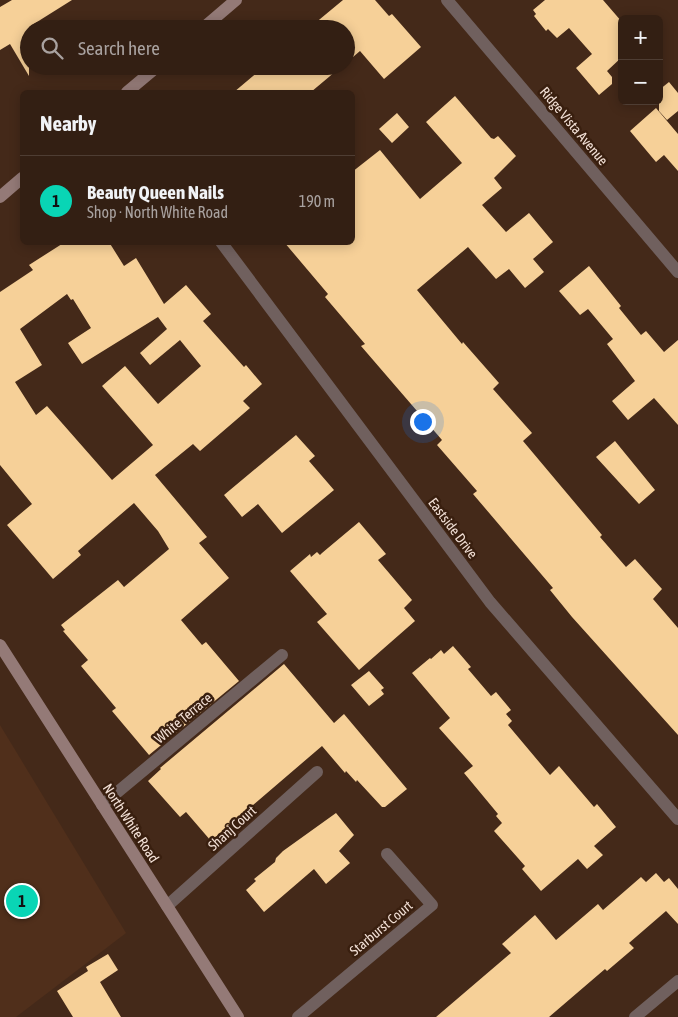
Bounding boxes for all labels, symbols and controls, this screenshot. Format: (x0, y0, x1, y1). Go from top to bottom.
map controls (618, 15, 663, 105)
button: + (618, 15, 663, 60)
search box (20, 20, 355, 75)
icon: search (38, 34, 66, 62)
text: Search here (78, 37, 160, 59)
button: − (618, 60, 663, 105)
street label: Ridge Vista Avenue (537, 84, 611, 168)
text: Nearby (40, 111, 96, 135)
text: Beauty Queen Nails (87, 181, 224, 203)
text: 1 (52, 192, 60, 210)
text: 190 m (299, 192, 335, 210)
text: Shop · North White Road (87, 203, 228, 221)
your location (410, 409, 436, 435)
street label: Eastside Drive (425, 495, 481, 561)
street label: White Terrace (151, 689, 215, 747)
street label: North White Road (100, 781, 162, 865)
street label: Shanj Court (205, 802, 259, 854)
pin: 1 (6, 882, 38, 920)
street label: Starburst Court (347, 897, 415, 959)

